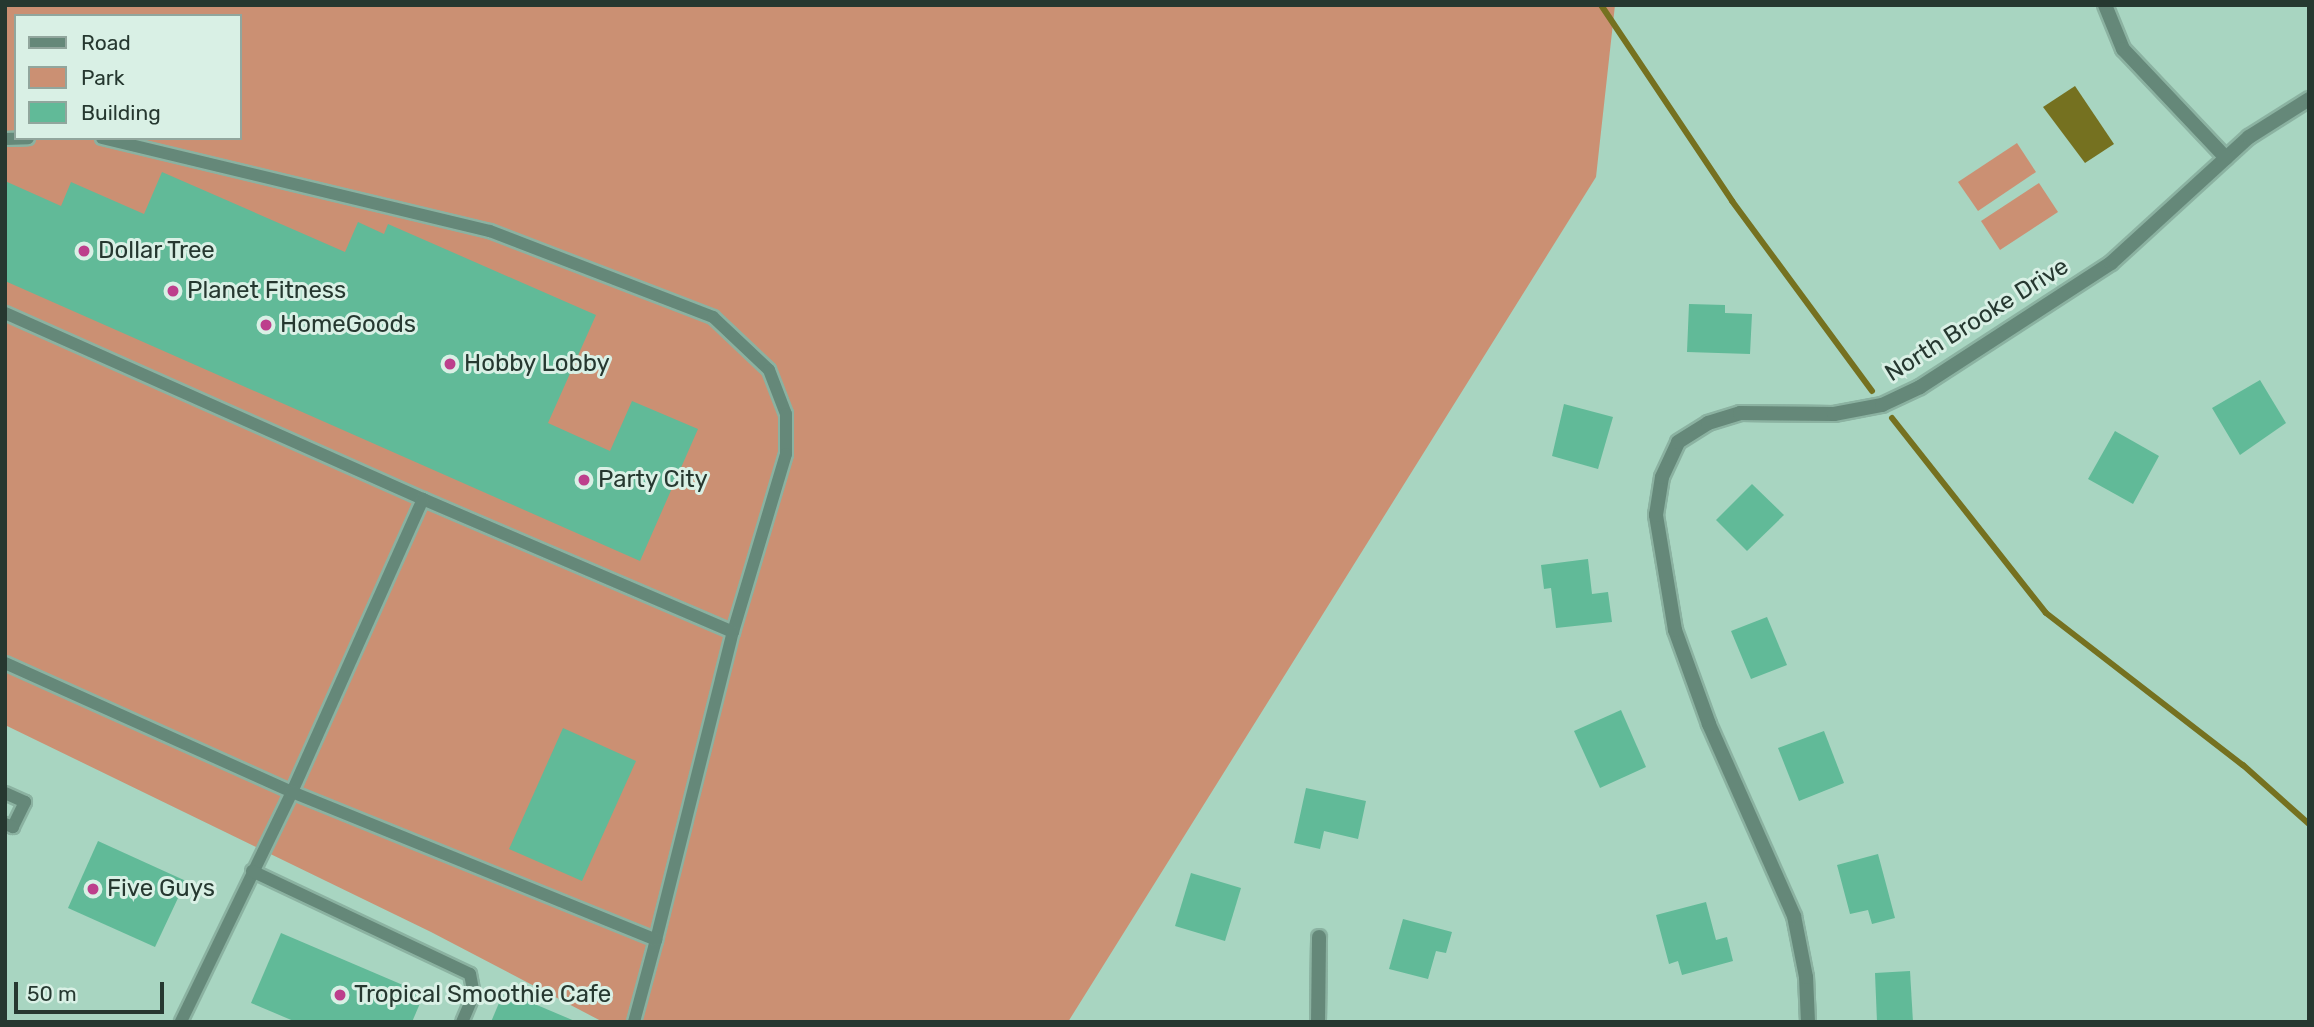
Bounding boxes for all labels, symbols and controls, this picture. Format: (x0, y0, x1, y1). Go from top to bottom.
legend (14, 14, 242, 140)
text: Road (81, 30, 131, 55)
text: Park (81, 65, 125, 90)
text: Building (81, 100, 161, 125)
place label: Dollar Tree (98, 237, 216, 265)
marker: Dollar Tree (76, 243, 92, 259)
street label: North Brooke Drive (1880, 252, 2074, 388)
place label: Planet Fitness (187, 277, 346, 305)
marker: Planet Fitness (165, 283, 181, 299)
place label: HomeGoods (280, 311, 416, 339)
marker: HomeGoods (258, 317, 274, 333)
place label: Hobby Lobby (464, 350, 610, 378)
marker: Hobby Lobby (442, 356, 458, 372)
place label: Party City (598, 466, 708, 494)
marker: Party City (576, 472, 592, 488)
place label: Five Guys (107, 875, 215, 903)
marker: Five Guys (85, 881, 101, 897)
scale bar (18, 968, 168, 1012)
text: 50 m (27, 981, 77, 1006)
place label: Tropical Smoothie Cafe (354, 981, 611, 1009)
marker: Tropical Smoothie Cafe (332, 987, 348, 1003)

